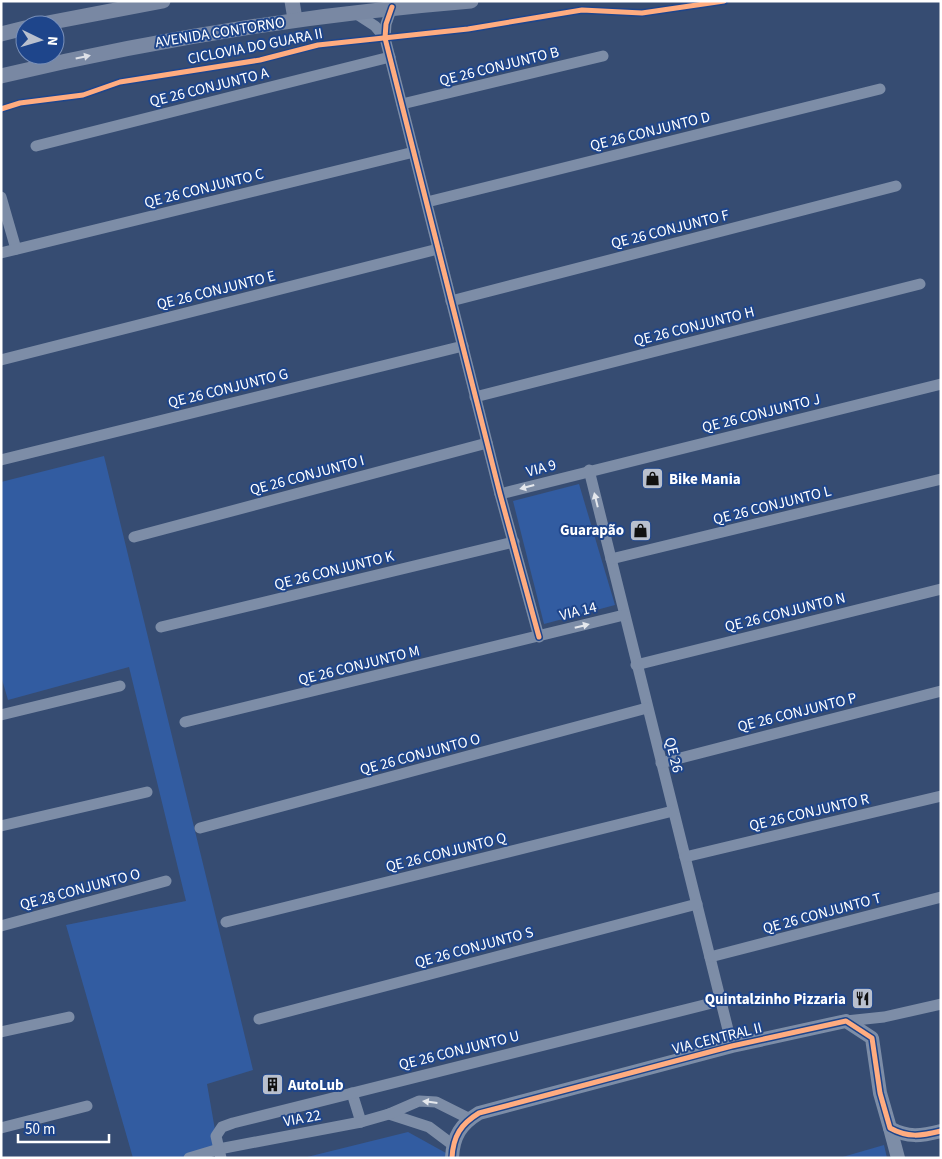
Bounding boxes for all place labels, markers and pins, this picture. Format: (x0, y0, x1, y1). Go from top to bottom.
shop icon: Bike Mania (641, 467, 665, 491)
place label: Bike Mania (669, 469, 741, 490)
shop icon: Guarapão (628, 518, 652, 542)
place label: Guarapão (560, 520, 624, 541)
restaurant icon: Quintalzinho Pizzaria (850, 987, 874, 1011)
place label: Quintalzinho Pizzaria (705, 989, 846, 1010)
building icon: AutoLub (260, 1073, 284, 1097)
place label: AutoLub (287, 1075, 344, 1096)

